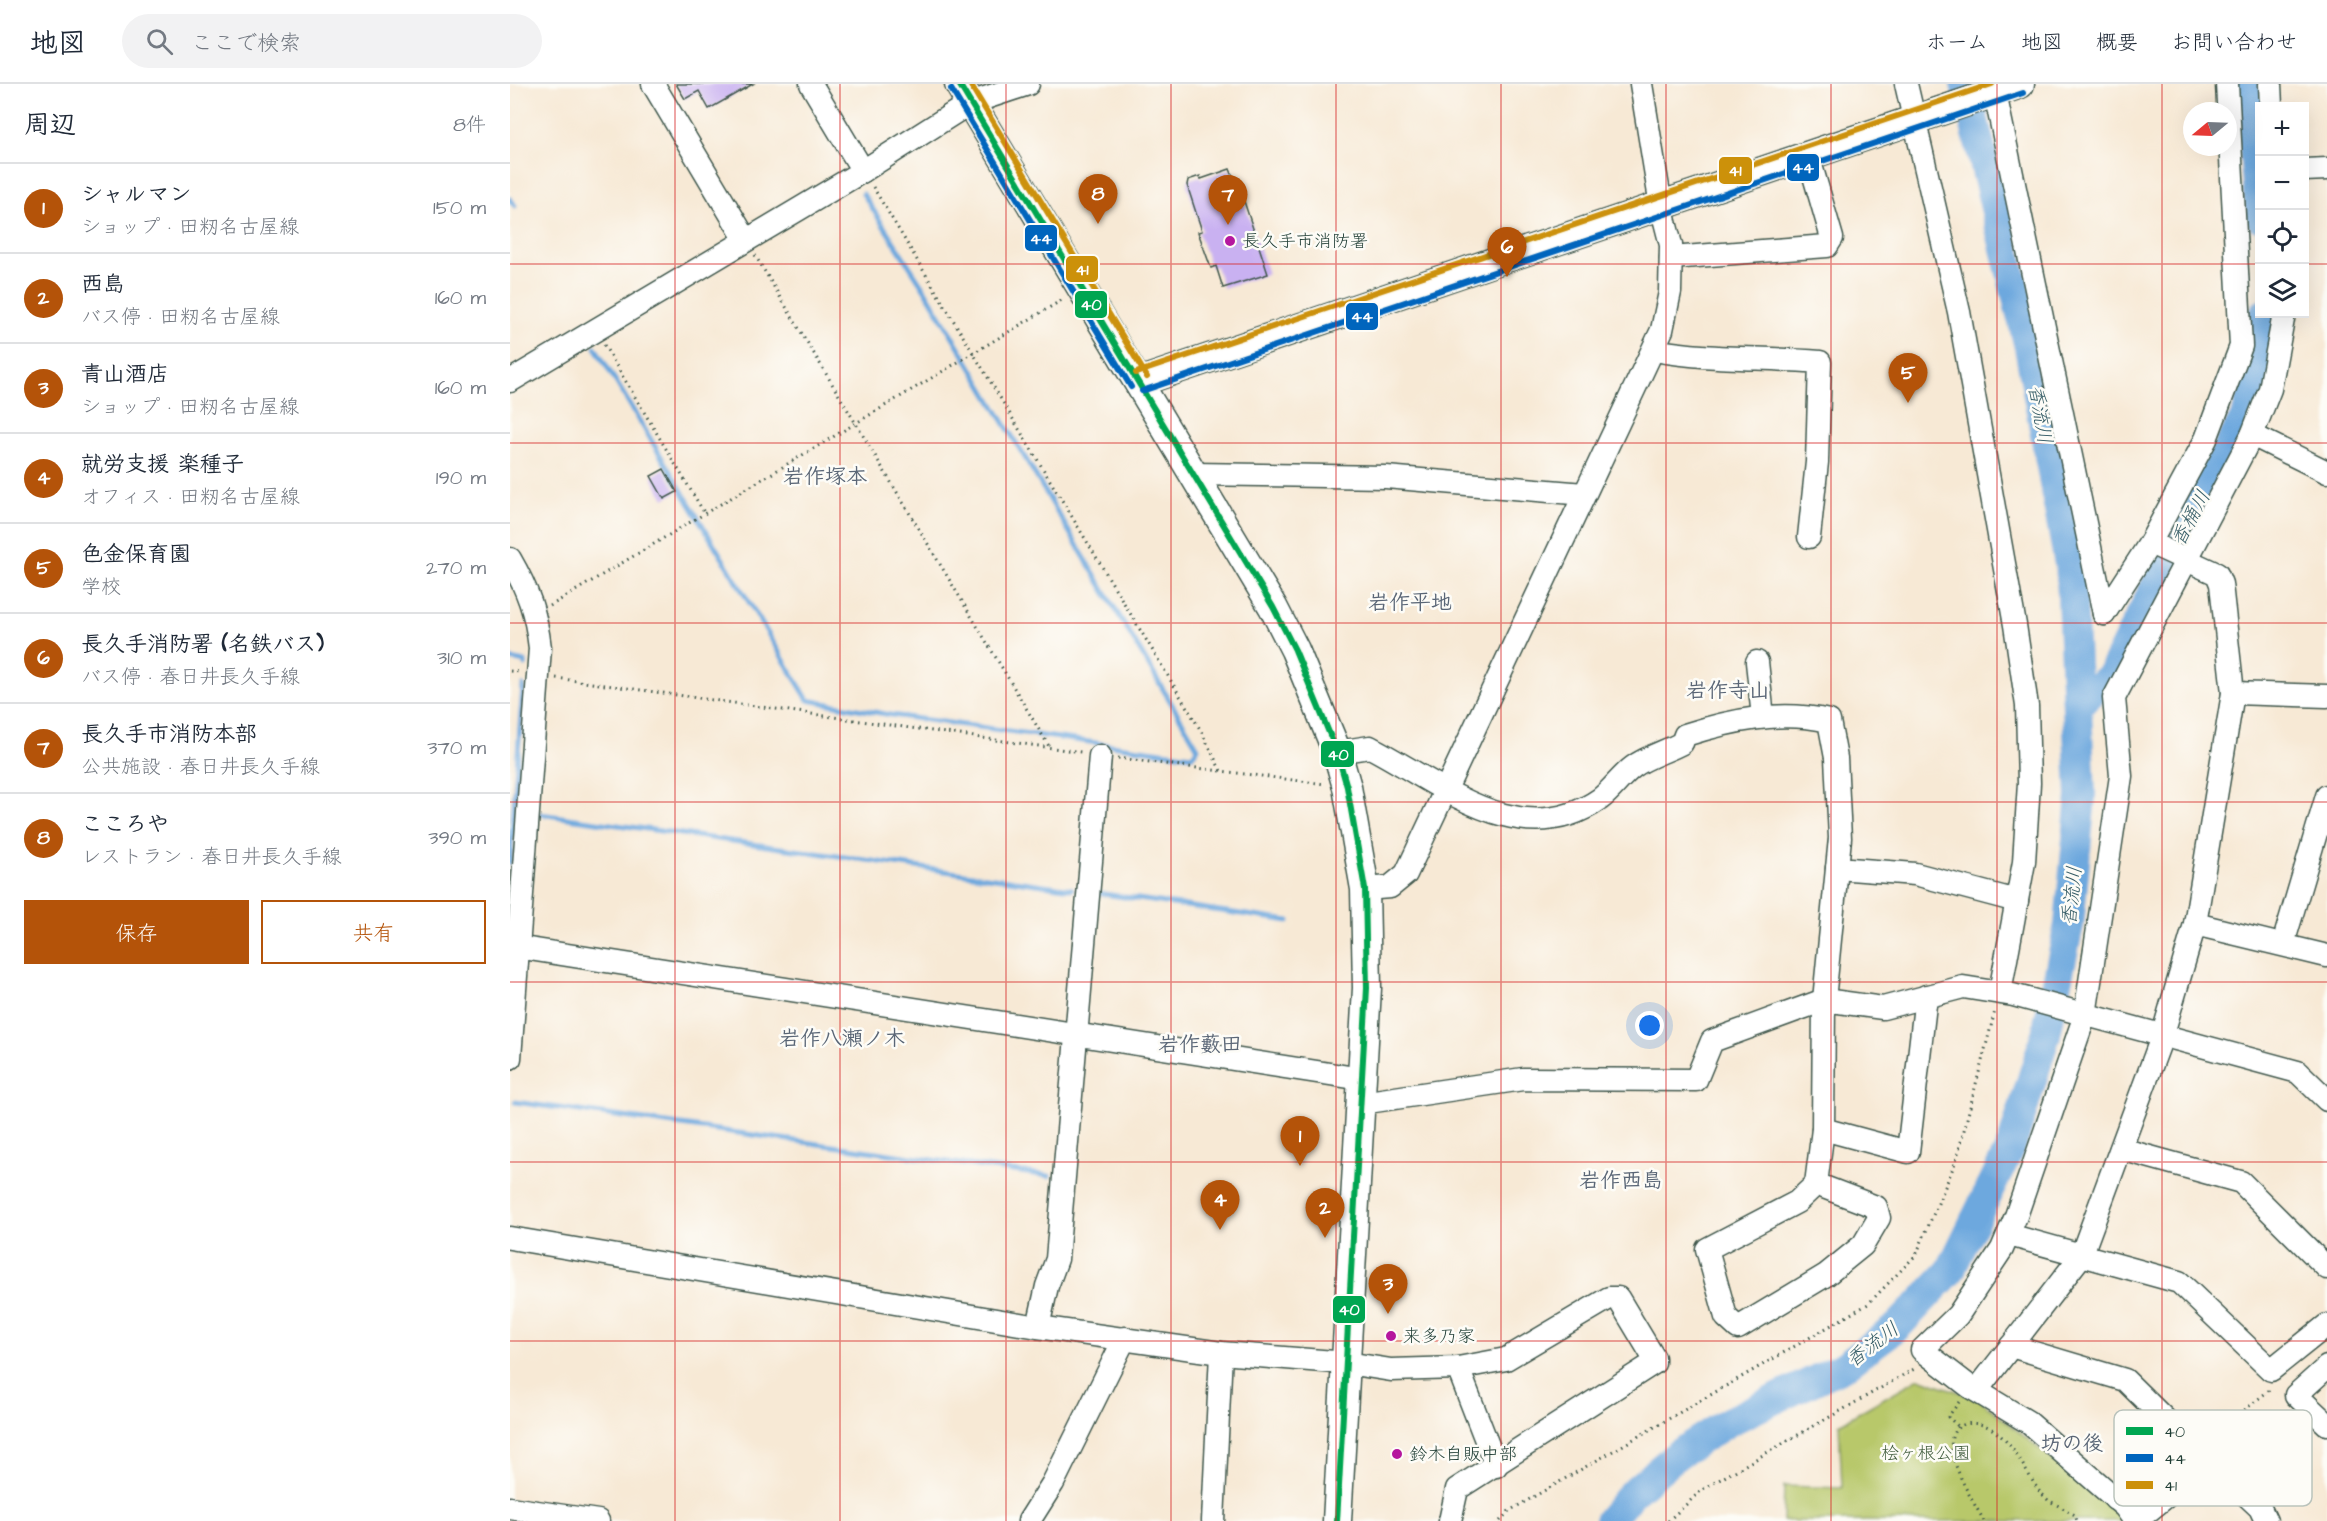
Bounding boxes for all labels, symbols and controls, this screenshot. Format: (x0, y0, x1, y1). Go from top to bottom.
search box (122, 14, 542, 68)
text: 地図 (30, 24, 86, 63)
icon: search (143, 25, 176, 58)
text: ここで検索 (191, 28, 301, 59)
text: ホーム (1926, 28, 1988, 57)
text: 地図 (2021, 28, 2063, 57)
text: 概要 (2096, 28, 2138, 57)
text: お問い合わせ (2171, 28, 2297, 57)
north arrow (2183, 102, 2237, 156)
map controls (2255, 102, 2309, 318)
button: + (2255, 102, 2309, 156)
text: 周辺 (24, 107, 76, 143)
text: 8件 (453, 111, 486, 139)
line badge: 44 (1786, 153, 1820, 182)
line badge: 41 (1718, 156, 1753, 185)
button: − (2255, 156, 2309, 210)
text: 44 (1792, 157, 1814, 179)
text: 41 (1729, 160, 1742, 182)
pin: 8 (1078, 174, 1118, 224)
pin: 7 (1208, 176, 1248, 225)
text: シャルマン (81, 179, 191, 210)
text: 1 (42, 194, 45, 222)
text: 150 m (433, 194, 486, 222)
button: locate (2255, 210, 2309, 264)
text: ショップ · 田籾名古屋線 (81, 213, 299, 241)
line badge: 44 (1024, 224, 1058, 252)
text: 44 (1030, 228, 1052, 250)
pin: 6 (1488, 228, 1526, 277)
place label: 長久手市消防署 (1242, 229, 1368, 254)
marker: 長久手市消防署 (1223, 234, 1237, 248)
line badge: 41 (1065, 255, 1099, 283)
text: 41 (1076, 259, 1089, 281)
button: layers (2255, 264, 2309, 318)
text: 西島 (81, 269, 125, 300)
text: 2 (38, 284, 49, 312)
text: 160 m (435, 284, 486, 312)
line badge: 40 (1074, 290, 1108, 319)
text: 40 (1081, 294, 1101, 316)
line badge: 44 (1345, 302, 1379, 331)
text: バス停 · 田籾名古屋線 (81, 303, 280, 331)
text: 44 (1351, 306, 1373, 328)
pin: 5 (1888, 354, 1928, 403)
text: 青山酒店 (81, 359, 169, 390)
text: 3 (38, 374, 49, 402)
text: 160 m (435, 374, 486, 402)
water label: 香流川 (2021, 382, 2059, 446)
text: ショップ · 田籾名古屋線 (81, 393, 299, 421)
text: 就労支援 楽種子 (81, 449, 244, 480)
district label: 岩作塚本 (783, 462, 867, 491)
text: 4 (37, 464, 50, 492)
text: 190 m (436, 464, 486, 492)
text: オフィス · 田籾名古屋線 (81, 483, 300, 511)
water label: 香桶川 (2164, 485, 2217, 552)
text: 色金保育園 (81, 539, 191, 570)
text: 5 (36, 554, 51, 582)
text: 270 m (426, 554, 486, 582)
text: 学校 (81, 573, 121, 601)
district label: 岩作平地 (1368, 588, 1452, 617)
text: 長久手消防署 (名鉄バス) (81, 629, 324, 660)
text: 6 (37, 644, 50, 672)
text: 310 m (437, 644, 486, 672)
text: バス停 · 春日井長久手線 (81, 663, 300, 691)
district label: 岩作寺山 (1686, 676, 1770, 705)
text: 長久手市消防本部 (81, 719, 257, 750)
text: 7 (37, 734, 50, 762)
text: 370 m (427, 734, 486, 762)
line badge: 40 (1320, 740, 1355, 768)
text: 40 (1328, 744, 1348, 766)
text: 公共施設 · 春日井長久手線 (81, 753, 320, 781)
text: こころや (81, 809, 169, 840)
text: 8 (37, 824, 50, 852)
text: 390 m (428, 824, 486, 852)
text: レストラン · 春日井長久手線 (81, 843, 341, 871)
water label: 香流川 (2055, 865, 2089, 927)
button: 保存 (24, 900, 249, 964)
button: 共有 (261, 900, 486, 964)
your location (1635, 1011, 1664, 1040)
district label: 岩作八瀬ノ木 (779, 1024, 905, 1053)
district label: 岩作藪田 (1158, 1030, 1242, 1059)
pin: 1 (1280, 1116, 1320, 1166)
district label: 岩作西島 (1579, 1166, 1663, 1195)
pin: 4 (1200, 1180, 1240, 1230)
pin: 2 (1306, 1188, 1344, 1238)
pin: 3 (1368, 1264, 1408, 1314)
line badge: 40 (1332, 1295, 1366, 1324)
text: 40 (1339, 1299, 1359, 1321)
water label: 香流川 (1840, 1316, 1905, 1374)
place label: 来多乃家 (1403, 1324, 1475, 1349)
marker: 来多乃家 (1384, 1329, 1398, 1343)
legend (2114, 1410, 2312, 1506)
text: 40 (2164, 1421, 2185, 1443)
district label: 坊の後 (2041, 1429, 2104, 1458)
park label: 桧ヶ根公園 (1881, 1441, 1971, 1466)
place label: 鈴木自販中部 (1409, 1442, 1517, 1467)
marker: 鈴木自販中部 (1390, 1447, 1404, 1461)
text: 44 (2164, 1448, 2186, 1470)
text: 41 (2164, 1475, 2177, 1497)

